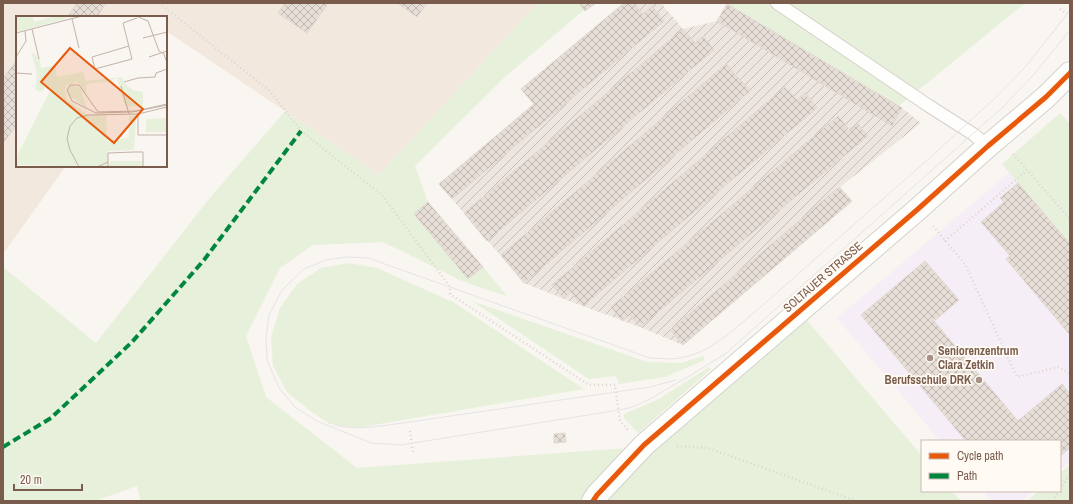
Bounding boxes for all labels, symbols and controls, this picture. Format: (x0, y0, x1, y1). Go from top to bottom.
inset map (16, 16, 167, 167)
street label: SOLTAUER STRASSE (780, 238, 866, 316)
place label: Seniorenzentrum Clara Zetkin (938, 343, 1019, 373)
marker: Seniorenzentrum Clara Zetkin (925, 353, 935, 363)
place label: Berufsschule DRK (885, 372, 972, 388)
marker: Berufsschule DRK (974, 375, 984, 385)
legend (921, 440, 1061, 492)
text: Cycle path (957, 448, 1004, 464)
scale bar (14, 466, 82, 492)
text: Path (957, 468, 977, 484)
text: 20 m (20, 472, 42, 488)

